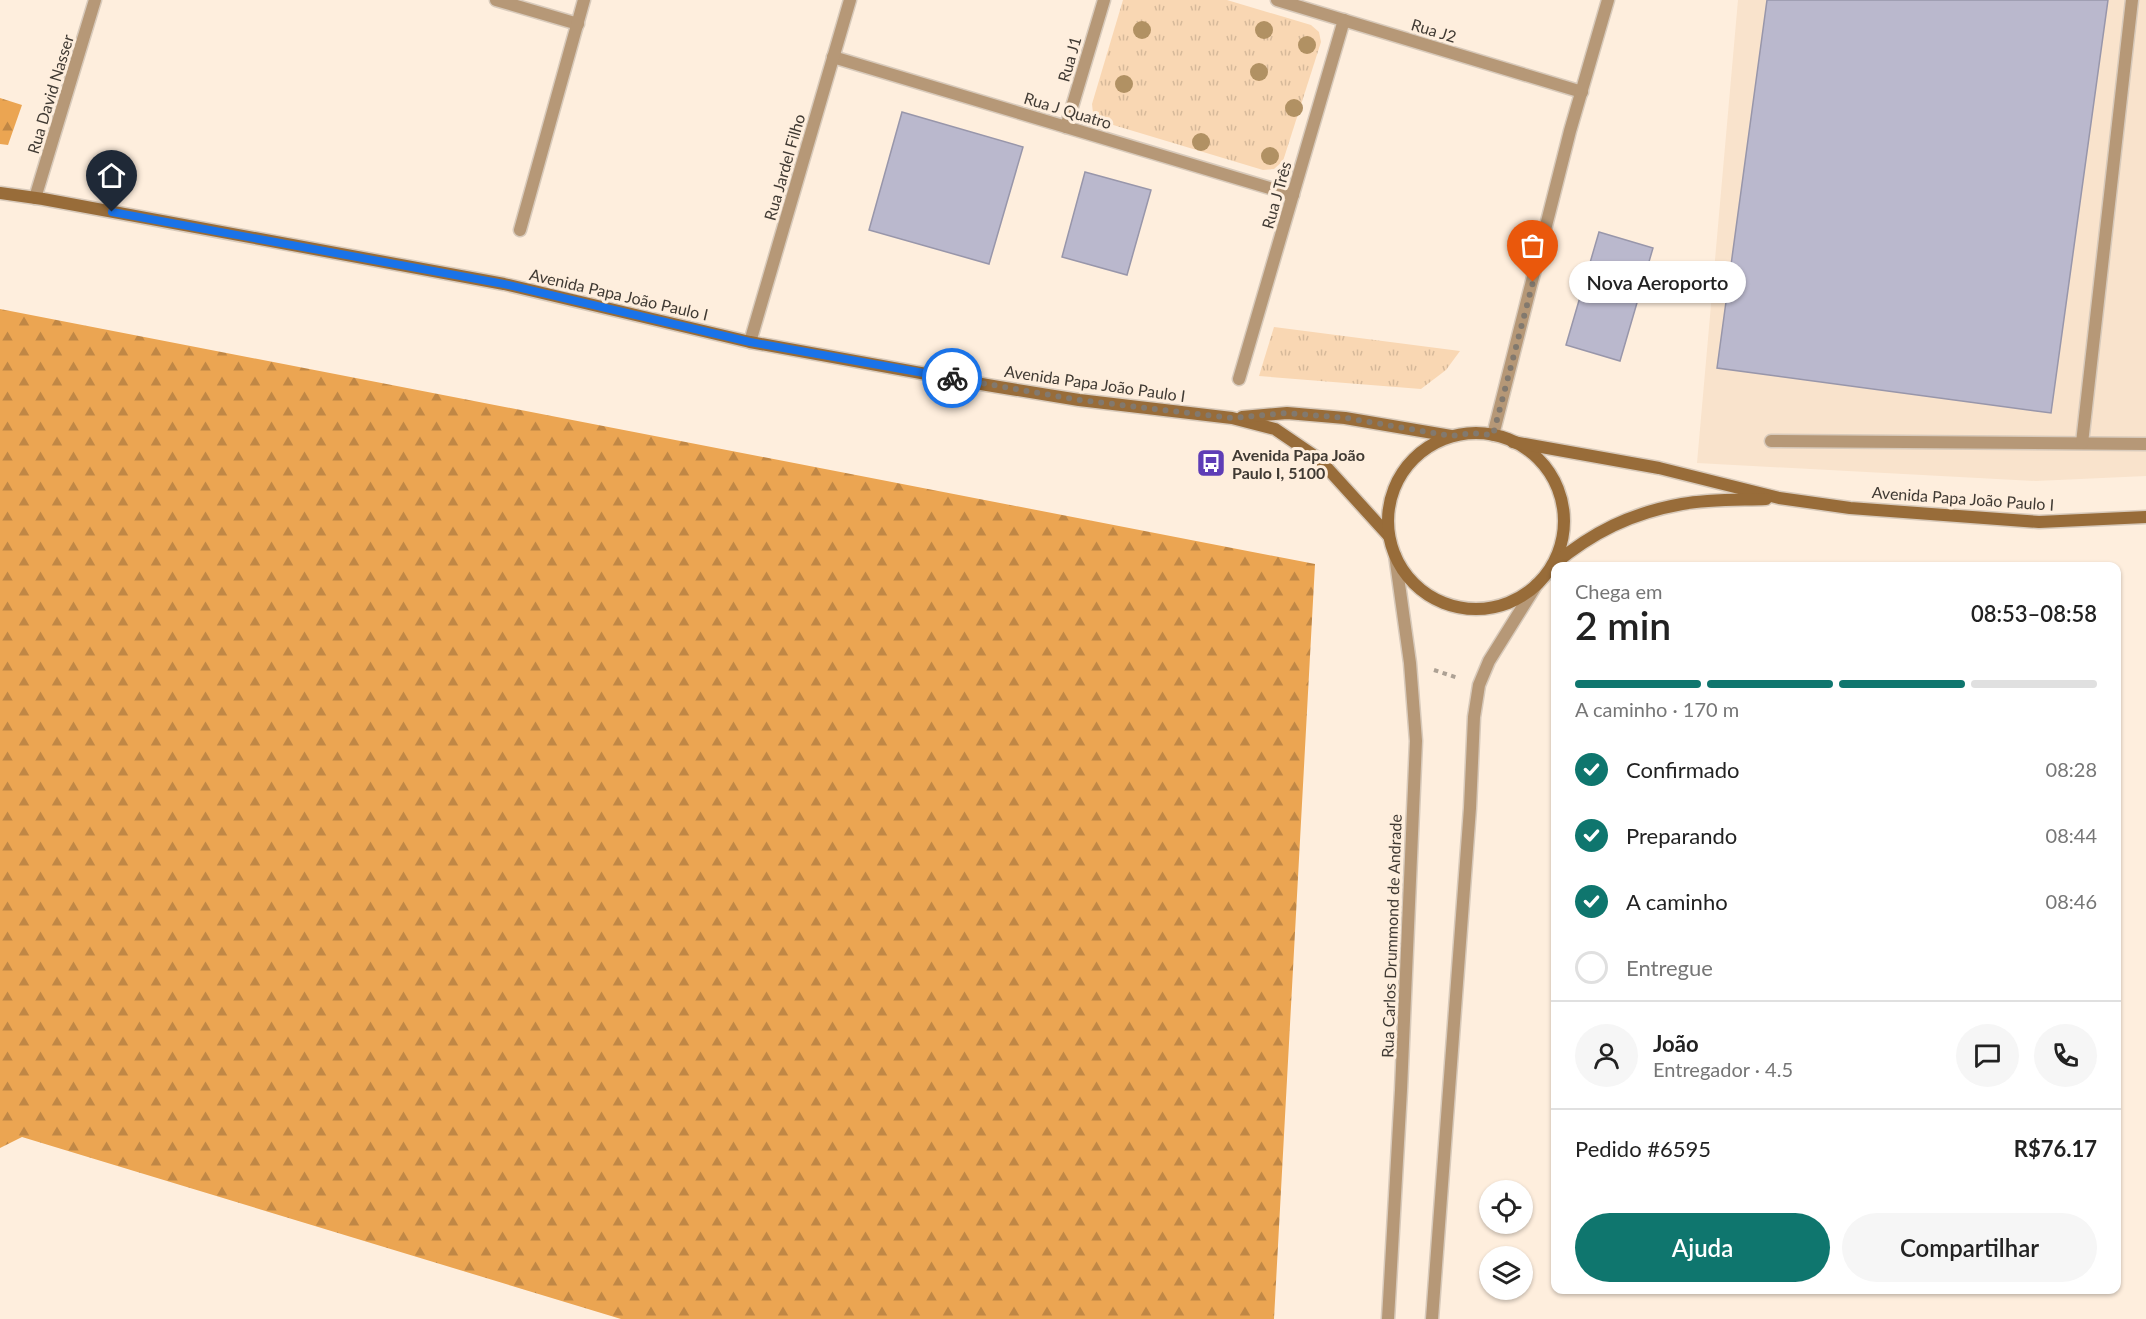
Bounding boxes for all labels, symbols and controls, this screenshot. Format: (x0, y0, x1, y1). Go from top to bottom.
street label: Rua J2 (1409, 14, 1459, 46)
street label: Rua David Nasser (23, 32, 77, 156)
street label: Rua J1 (1053, 34, 1085, 84)
street label: Rua J Quatro (1022, 88, 1114, 132)
street label: Rua Jardel Filho (760, 112, 808, 222)
pin (86, 150, 137, 212)
icon: home (95, 159, 128, 192)
street label: Rua J Três (1257, 159, 1295, 231)
pin (1507, 220, 1558, 282)
icon: bag (1516, 229, 1549, 262)
callout: Nova Aeroporto (1569, 261, 1746, 303)
street label: Avenida Papa João Paulo I (528, 264, 710, 324)
text: Nova Aeroporto (1586, 270, 1729, 294)
courier (922, 348, 982, 408)
street label: Avenida Papa João Paulo I (1003, 361, 1187, 405)
icon: bike (936, 362, 969, 395)
place label: Avenida Papa João Paulo I, 5100 (1231, 445, 1365, 482)
bus stop icon: Avenida Papa João Paulo I, 5100 (1195, 447, 1227, 479)
street label: Avenida Papa João Paulo I (1871, 482, 2055, 514)
text: Chega em (1575, 579, 1663, 603)
text: 08:53–08:58 (1971, 600, 2097, 627)
text: 2 min (1575, 602, 1671, 648)
text: A caminho · 170 m (1575, 697, 1739, 721)
icon: check (1575, 753, 1608, 786)
text: Confirmado (1626, 756, 1739, 783)
text: 08:28 (2046, 757, 2097, 781)
street label: Rua Carlos Drummond de Andrade (1377, 814, 1405, 1058)
icon: check (1575, 819, 1608, 852)
text: Preparando (1626, 822, 1737, 849)
text: 08:44 (2046, 823, 2097, 847)
icon: check (1575, 885, 1608, 918)
text: A caminho (1626, 888, 1728, 915)
text: 08:46 (2046, 889, 2097, 913)
text: Entregue (1626, 954, 1713, 981)
button: person (1575, 1024, 1638, 1087)
button: chat (1956, 1024, 2019, 1087)
button: phone (2034, 1024, 2097, 1087)
text: João (1653, 1030, 1699, 1057)
text: Entregador · 4.5 (1653, 1057, 1793, 1081)
text: Pedido #6595 (1575, 1135, 1711, 1162)
text: R$76.17 (2014, 1135, 2097, 1162)
map controls (1479, 1180, 1533, 1300)
button: locate (1479, 1180, 1533, 1234)
button: Ajuda (1575, 1213, 1830, 1282)
button: Compartilhar (1842, 1213, 2097, 1282)
button: layers (1479, 1246, 1533, 1300)

